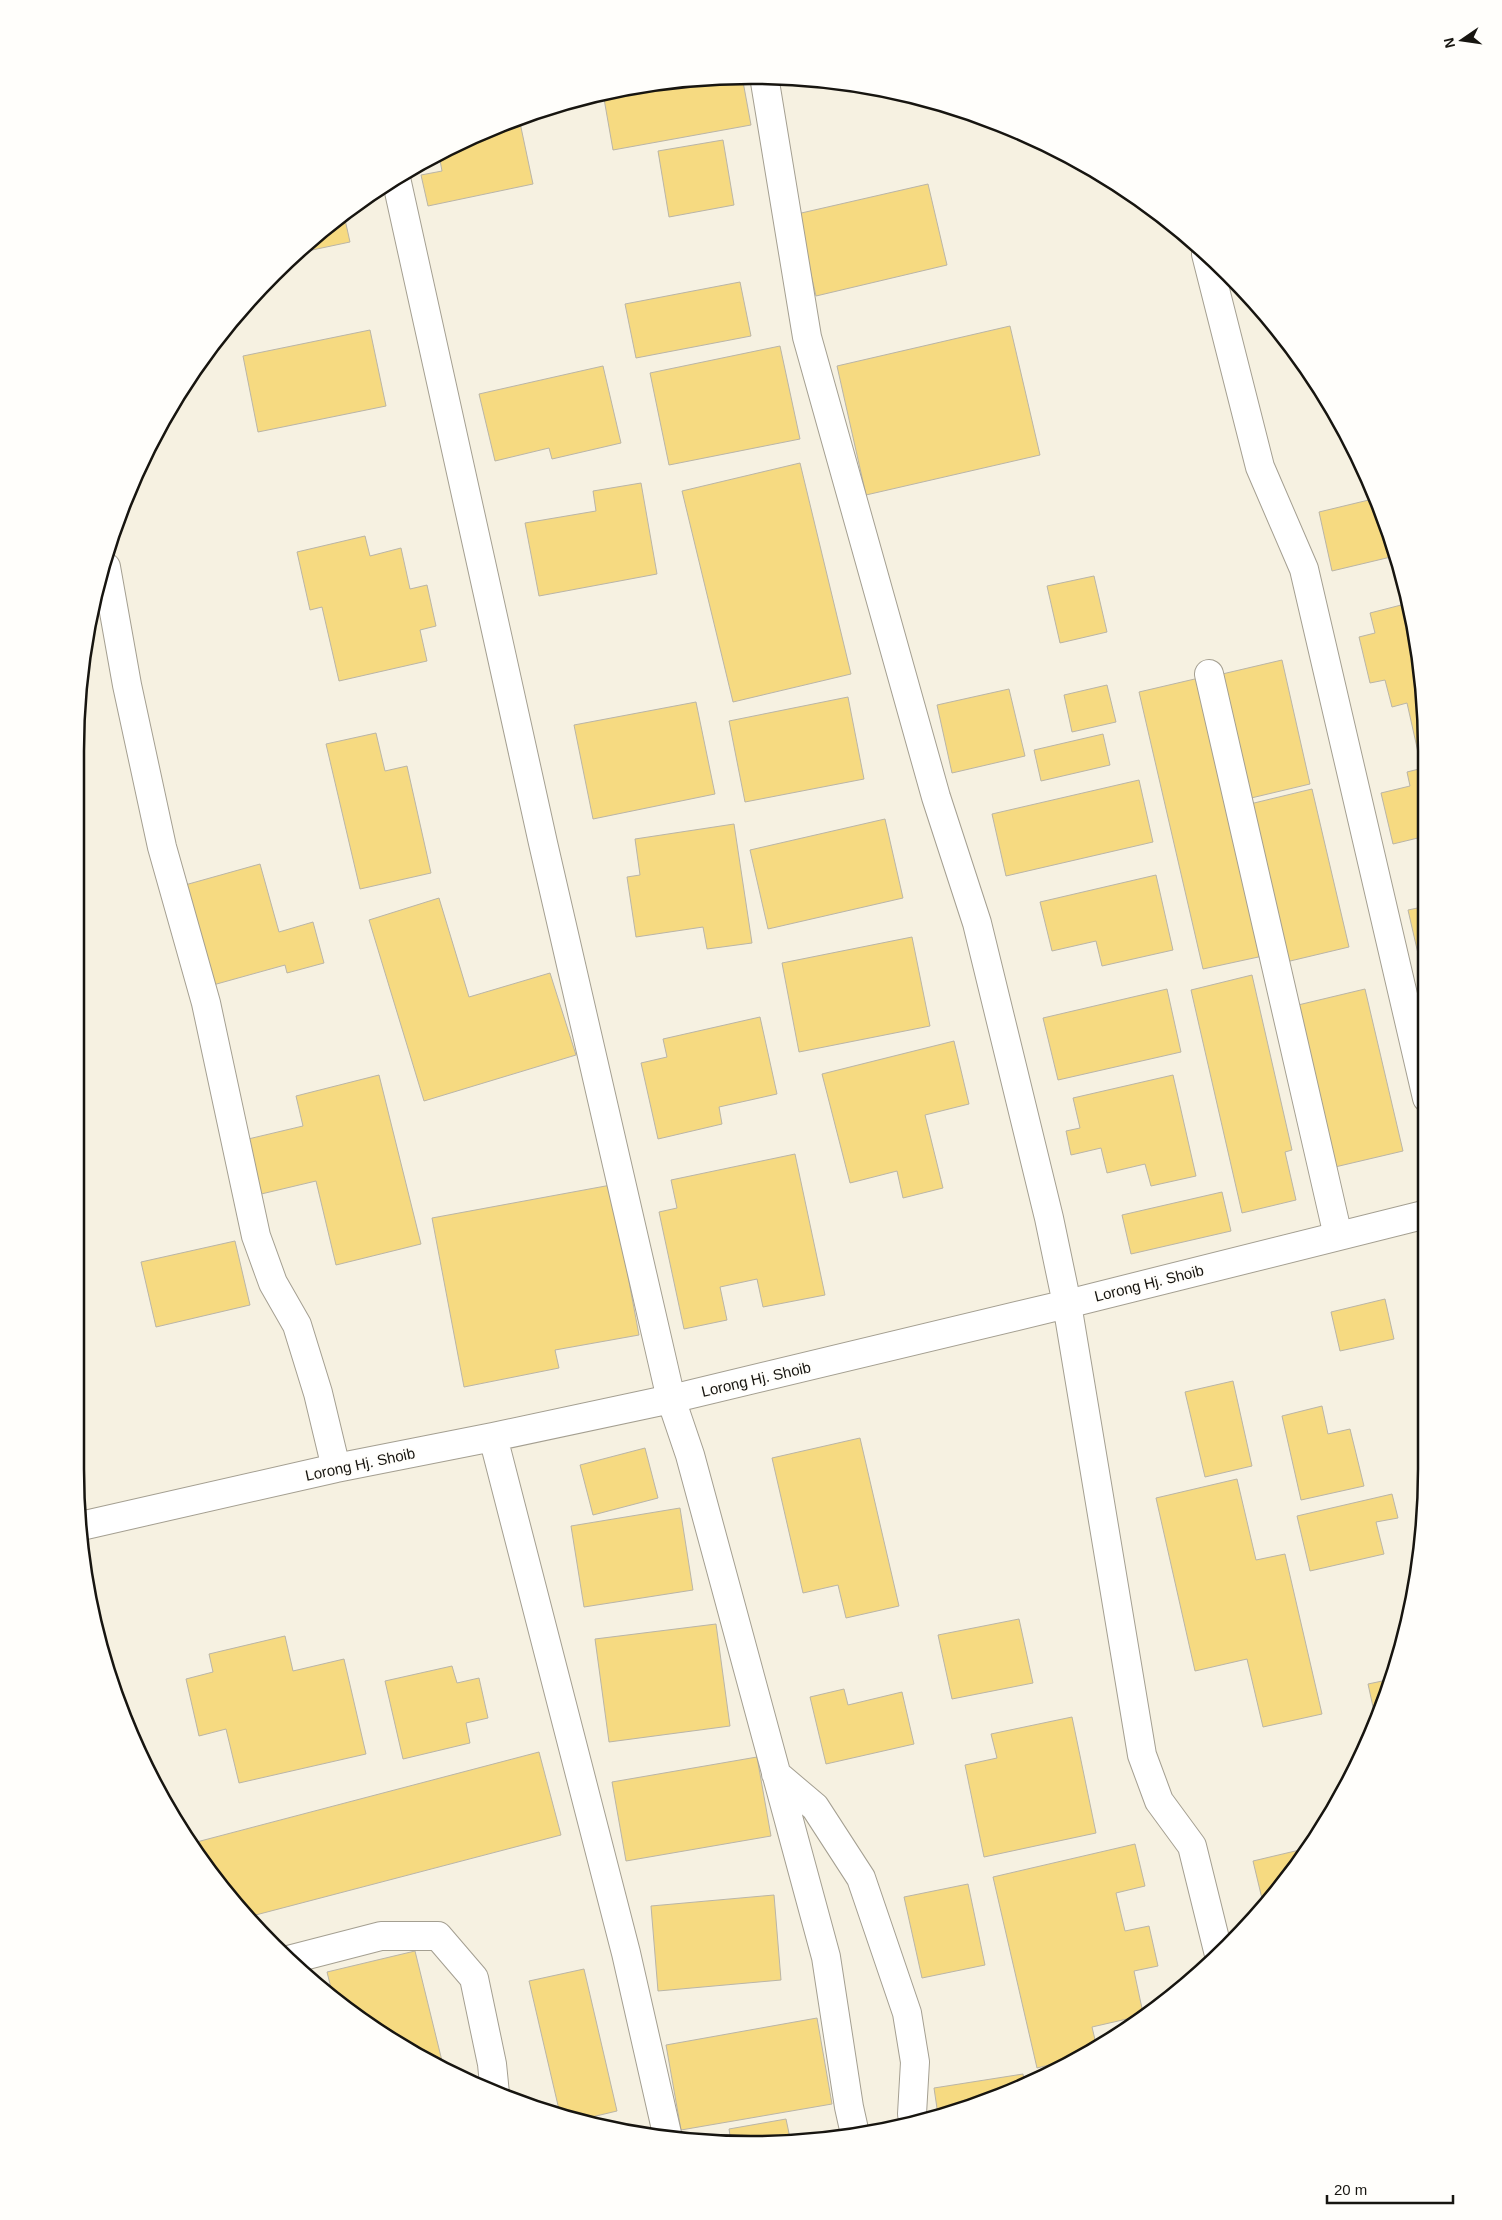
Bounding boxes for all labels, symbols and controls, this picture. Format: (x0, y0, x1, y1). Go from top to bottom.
north arrow (1437, 15, 1487, 65)
text: N (1440, 36, 1458, 50)
street label: Lorong Hj. Shoib (1093, 1261, 1205, 1305)
street label: Lorong Hj. Shoib (700, 1358, 812, 1400)
street label: Lorong Hj. Shoib (304, 1444, 416, 1484)
scale bar (1327, 2172, 1453, 2204)
text: 20 m (1334, 2181, 1367, 2198)

